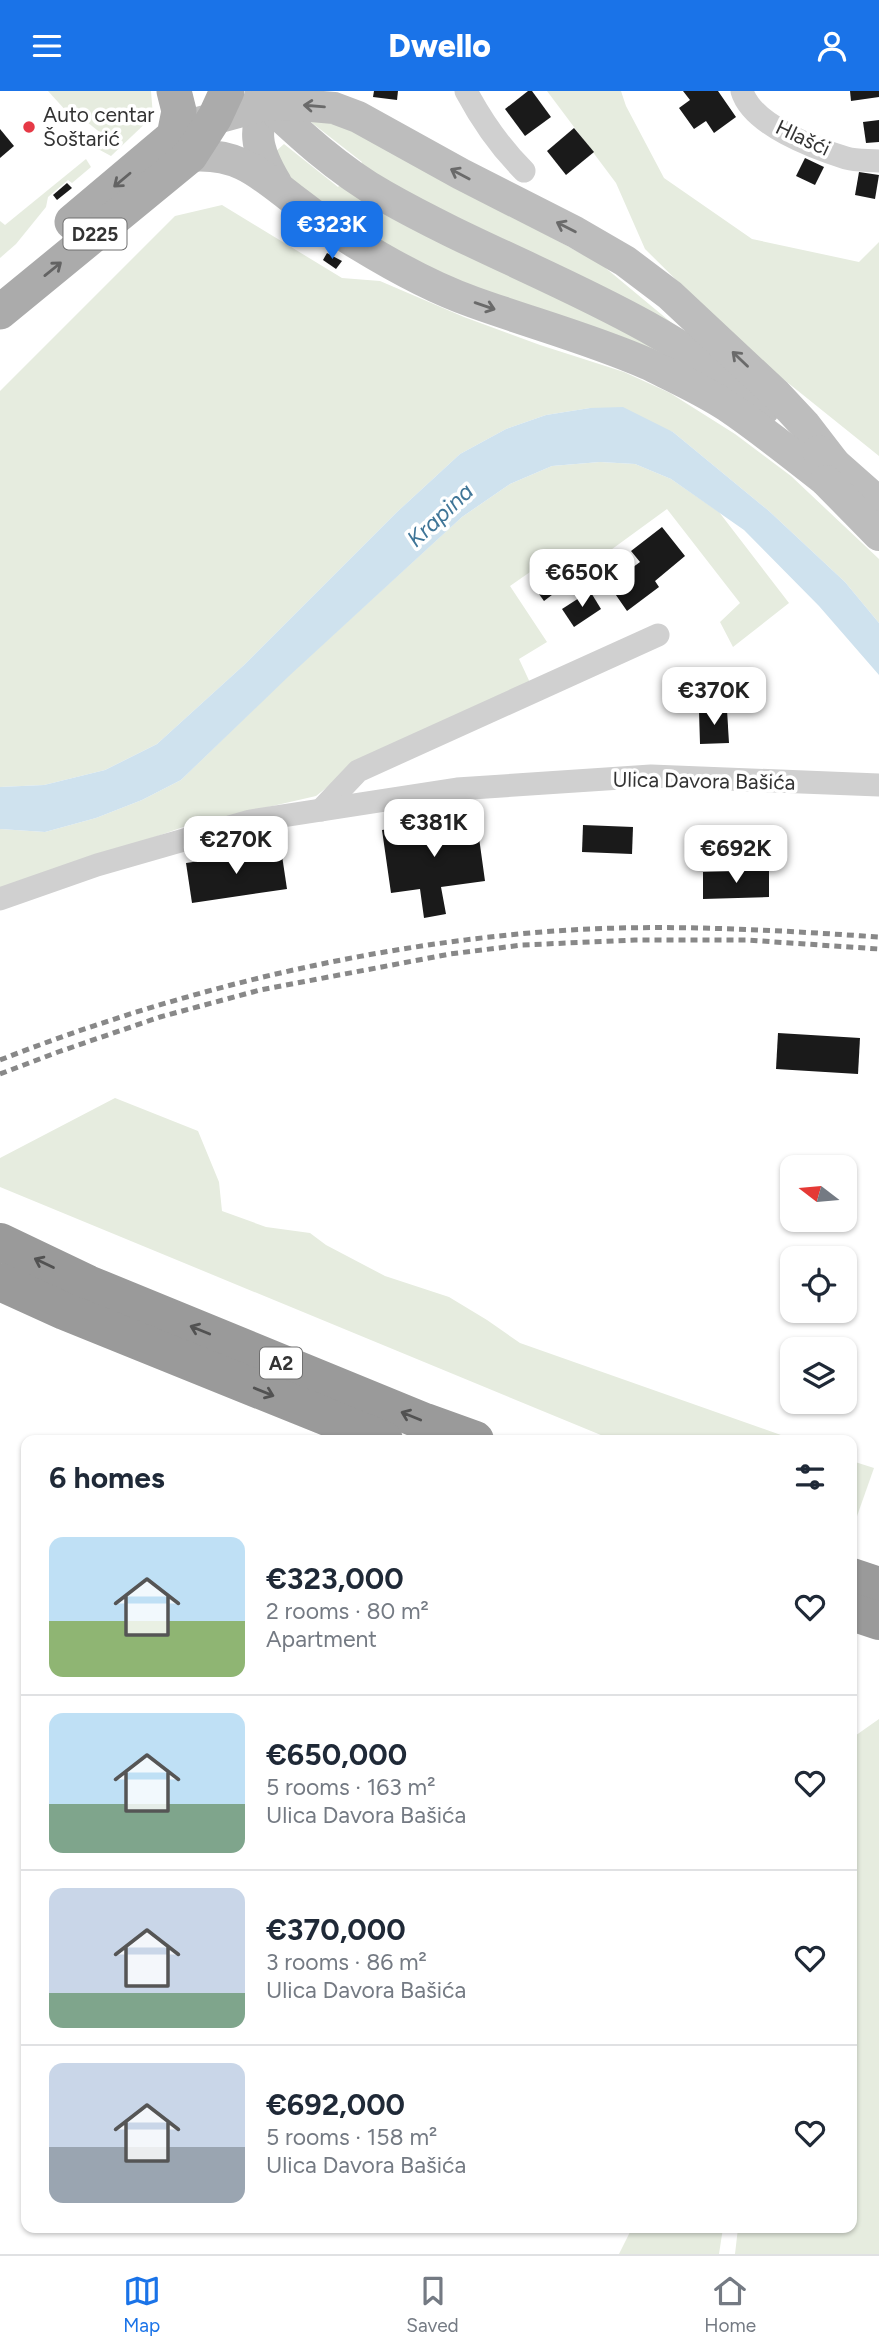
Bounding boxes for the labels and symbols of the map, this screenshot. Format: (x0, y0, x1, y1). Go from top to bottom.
one-way arrow (303, 99, 326, 112)
place label: Auto centar Šoštarić (43, 102, 154, 151)
street label: Hlašći (772, 114, 834, 161)
marker: Auto centar Šoštarić (21, 119, 37, 135)
one-way arrow (451, 167, 471, 181)
one-way arrow (113, 172, 131, 188)
pin: €323K (283, 201, 381, 261)
road number: D225 (64, 218, 126, 249)
one-way arrow (556, 220, 577, 234)
one-way arrow (43, 261, 61, 276)
one-way arrow (473, 301, 495, 313)
one-way arrow (732, 351, 749, 368)
water label: Krapina (401, 477, 479, 553)
pin: €650K (533, 549, 631, 609)
pin: €370K (665, 667, 763, 727)
street label: Ulica Davora Bašića (612, 766, 796, 795)
pin: €381K (385, 799, 483, 859)
pin: €270K (187, 817, 285, 876)
pin: €692K (687, 825, 785, 885)
north arrow (780, 1155, 858, 1232)
one-way arrow (34, 1256, 55, 1269)
one-way arrow (190, 1323, 212, 1336)
road number: A2 (260, 1347, 302, 1379)
one-way arrow (253, 1386, 274, 1399)
one-way arrow (401, 1409, 422, 1422)

